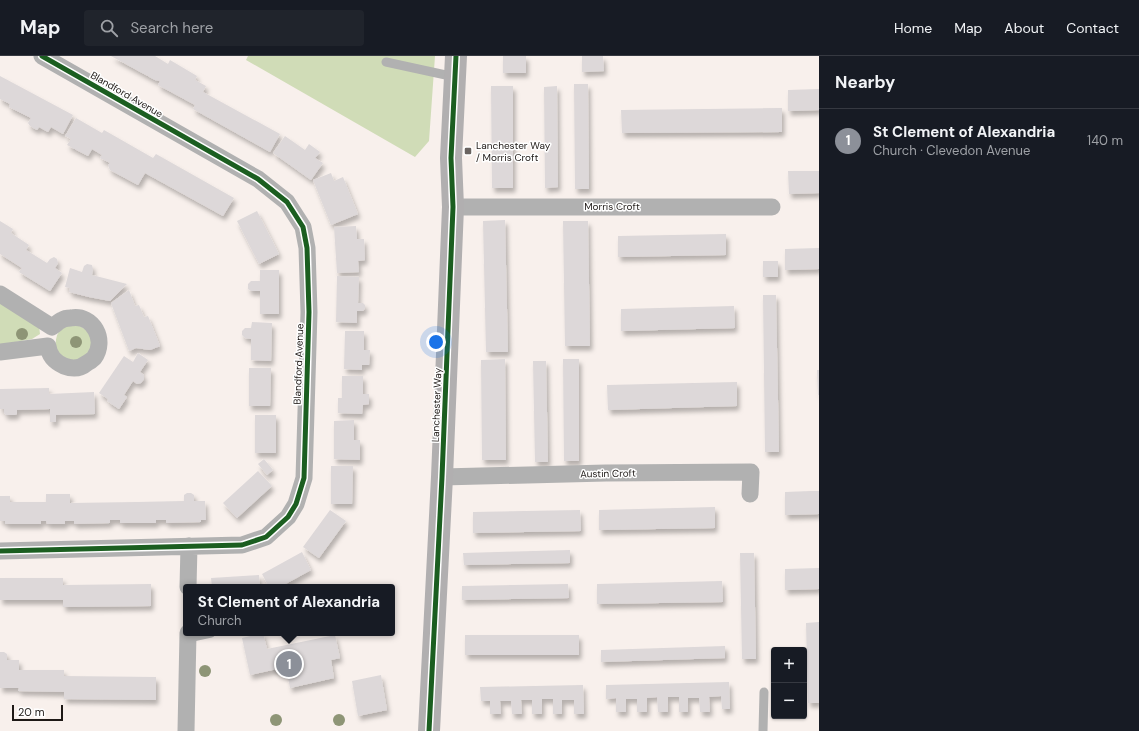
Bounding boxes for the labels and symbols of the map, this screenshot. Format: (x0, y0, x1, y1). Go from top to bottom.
street label: Blandford Avenue (88, 68, 165, 121)
place label: Lanchester Way / Morris Croft (476, 139, 551, 164)
marker: Lanchester Way / Morris Croft (463, 146, 473, 156)
street label: Morris Croft (584, 200, 640, 213)
street label: Blandford Avenue (291, 323, 306, 405)
your location (426, 332, 446, 352)
street label: Lanchester Way (429, 367, 444, 442)
street label: Austin Croft (580, 467, 636, 480)
pin: 1 (276, 649, 302, 679)
scale bar (12, 703, 63, 722)

